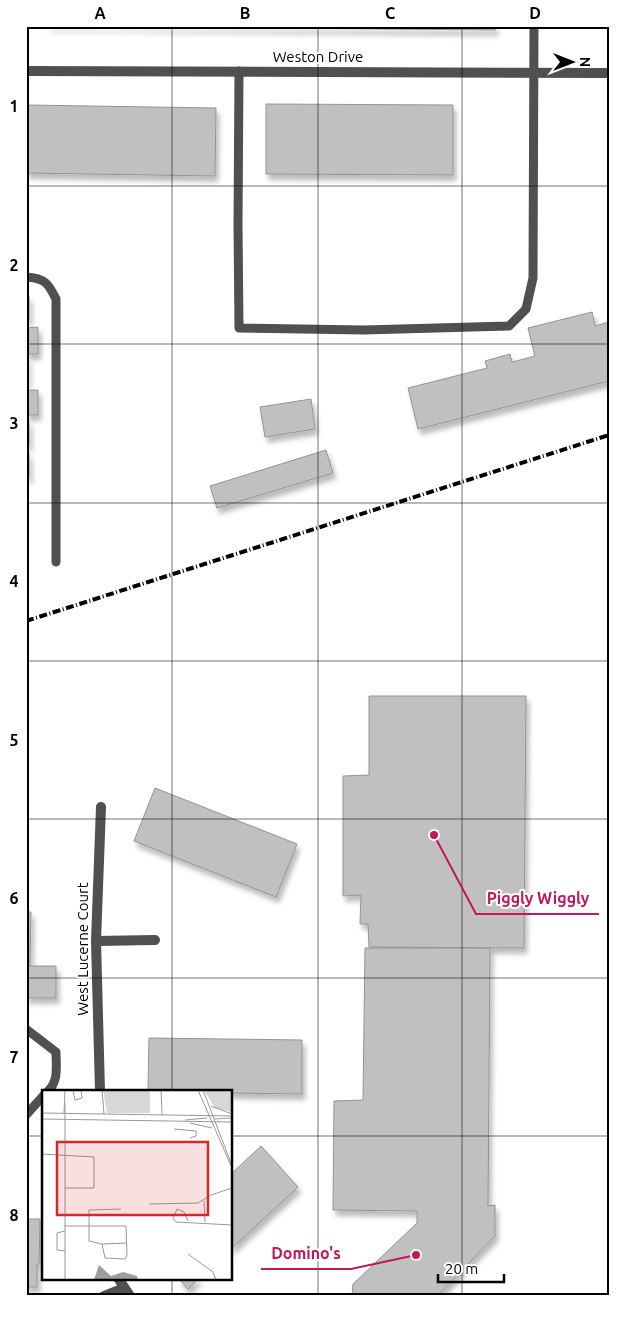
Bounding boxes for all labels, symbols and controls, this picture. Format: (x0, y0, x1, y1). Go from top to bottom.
text: A (94, 4, 106, 22)
text: B (240, 4, 250, 22)
text: C (385, 4, 395, 22)
text: D (529, 4, 541, 22)
north arrow (548, 38, 598, 88)
street label: Weston Drive (273, 48, 363, 65)
text: N (577, 57, 593, 67)
text: 1 (9, 97, 19, 115)
text: 2 (9, 256, 19, 274)
text: 3 (9, 414, 19, 432)
text: 4 (9, 572, 19, 590)
text: 5 (9, 731, 19, 749)
street label: West Lucerne Court (74, 882, 91, 1016)
callout: Piggly Wiggly (476, 883, 599, 914)
text: 6 (9, 889, 19, 907)
text: Piggly Wiggly (487, 889, 590, 907)
text: 7 (9, 1048, 19, 1066)
inset map (42, 1090, 232, 1280)
text: 8 (9, 1206, 19, 1224)
callout: Domino's (261, 1238, 351, 1269)
text: Domino's (271, 1244, 341, 1262)
scale bar (438, 1252, 504, 1284)
text: 20 m (445, 1260, 478, 1277)

